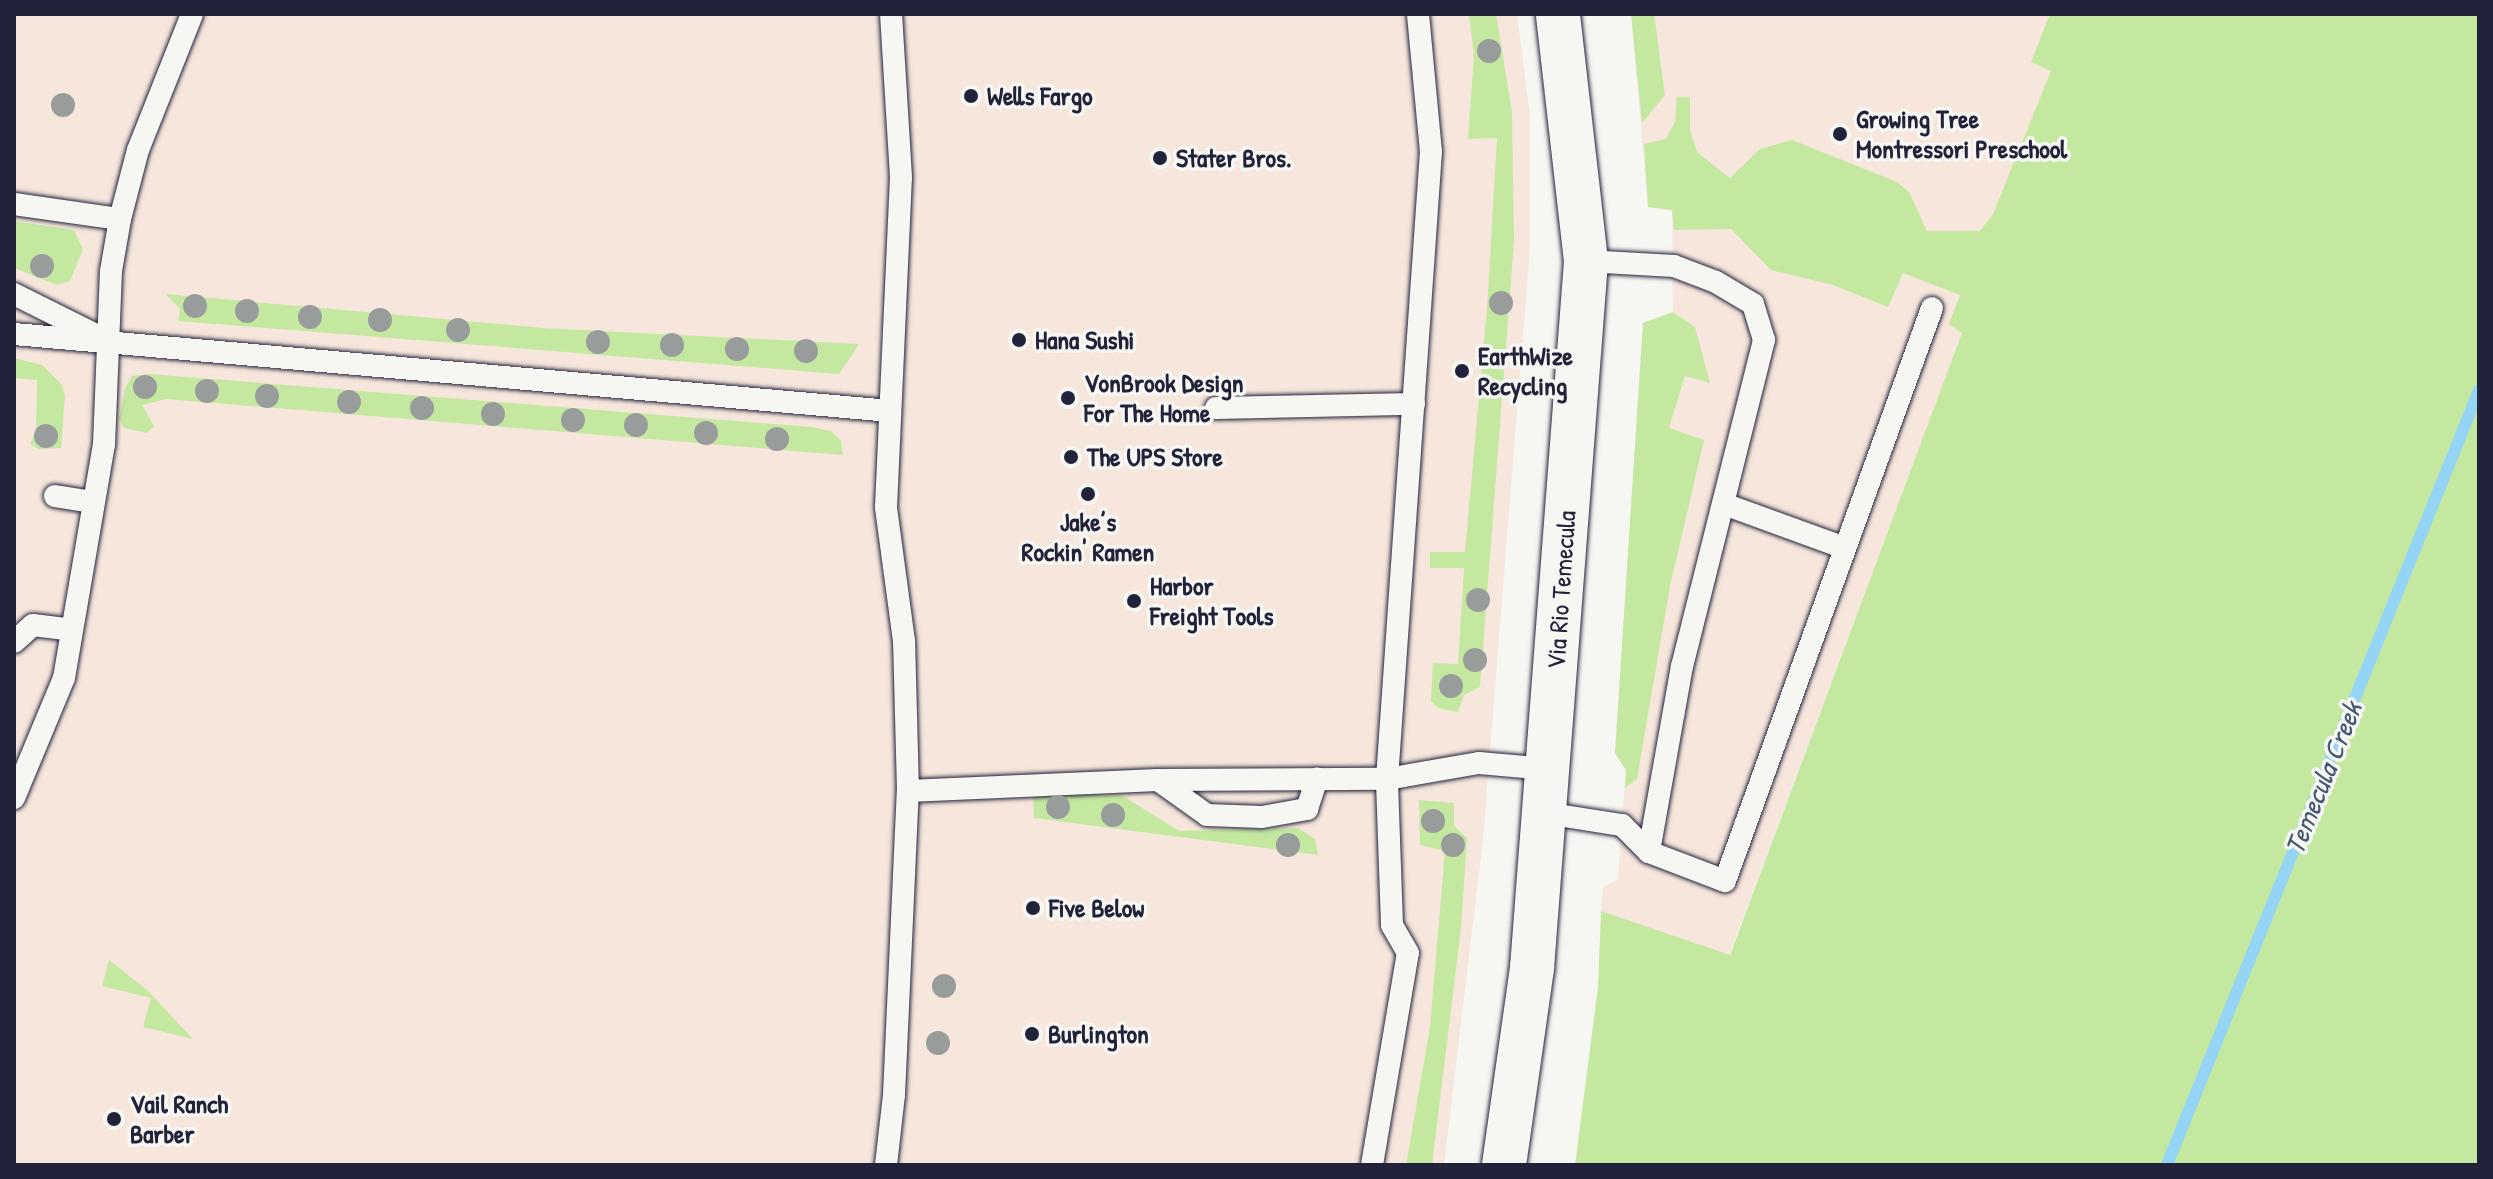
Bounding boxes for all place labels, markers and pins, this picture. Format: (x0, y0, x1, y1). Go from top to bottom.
place label: Wells Fargo (987, 80, 1093, 112)
marker: Wells Fargo (962, 87, 980, 105)
place label: Growing Tree Montressori Preschool (1856, 103, 2067, 164)
marker: Growing Tree Montressori Preschool (1831, 125, 1849, 143)
place label: Stater Bros. (1176, 142, 1292, 174)
marker: Stater Bros. (1151, 149, 1169, 167)
place label: Hana Sushi (1035, 324, 1134, 356)
marker: Hana Sushi (1010, 331, 1028, 349)
place label: EarthWize Recycling (1478, 340, 1573, 402)
marker: EarthWize Recycling (1453, 362, 1471, 380)
place label: VonBrook Design For The Home (1084, 367, 1244, 428)
marker: VonBrook Design For The Home (1059, 389, 1077, 407)
place label: The UPS Store (1087, 441, 1223, 473)
marker: The UPS Store (1062, 448, 1080, 466)
marker: Jake’s Rockin' Ramen (1079, 485, 1097, 503)
place label: Jake’s Rockin' Ramen (1022, 506, 1154, 568)
place label: Harbor Freight Tools (1150, 570, 1273, 632)
marker: Harbor Freight Tools (1125, 592, 1143, 610)
place label: Five Below (1049, 892, 1144, 924)
marker: Five Below (1024, 899, 1042, 917)
place label: Burlington (1048, 1018, 1149, 1050)
marker: Burlington (1023, 1025, 1041, 1043)
place label: Vail Ranch Barber (130, 1088, 228, 1150)
marker: Vail Ranch Barber (105, 1110, 123, 1128)

